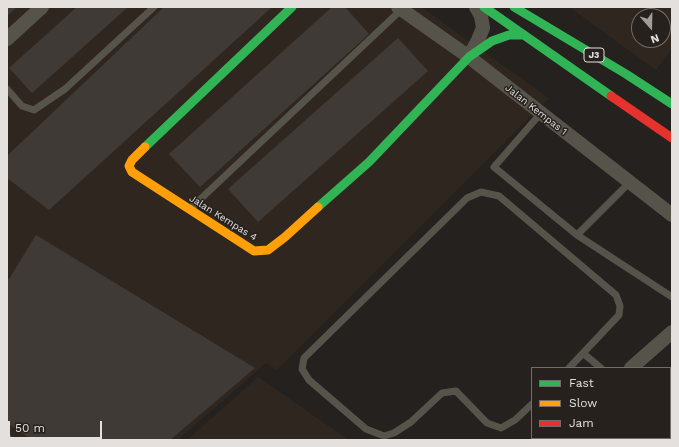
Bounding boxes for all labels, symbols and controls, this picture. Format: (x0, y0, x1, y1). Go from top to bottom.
north arrow (631, 8, 671, 48)
text: N (649, 31, 661, 46)
road number: J3 (584, 48, 604, 62)
street label: Jalan Kempas 1 (503, 82, 569, 138)
street label: Jalan Kempas 4 (187, 192, 259, 244)
legend (531, 367, 671, 439)
text: Fast (569, 376, 594, 390)
text: Slow (569, 396, 597, 410)
scale bar (10, 413, 104, 439)
text: Jam (569, 416, 594, 430)
text: 50 m (15, 421, 45, 435)

